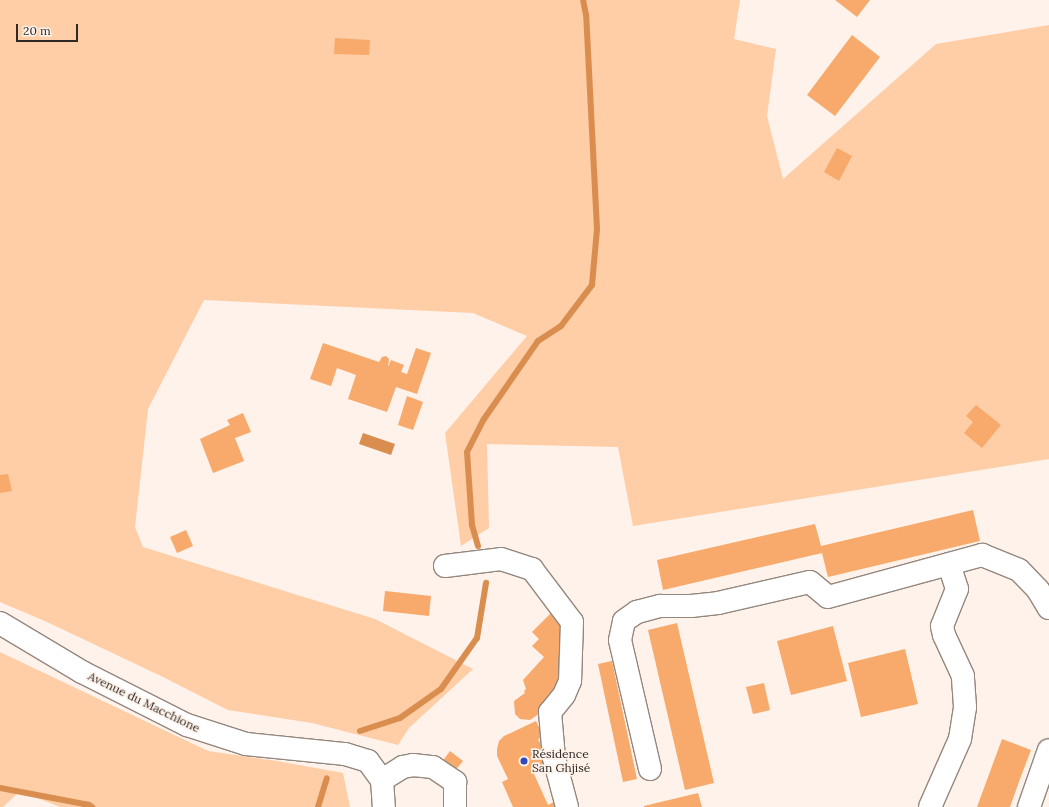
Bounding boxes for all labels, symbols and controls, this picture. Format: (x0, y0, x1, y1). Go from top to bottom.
scale bar (18, 16, 80, 42)
text: 20 m (23, 23, 51, 38)
street label: Avenue du Macchione (86, 669, 202, 735)
place label: Résidence San Ghjisé (532, 747, 590, 775)
marker: Résidence San Ghjisé (519, 756, 529, 766)

